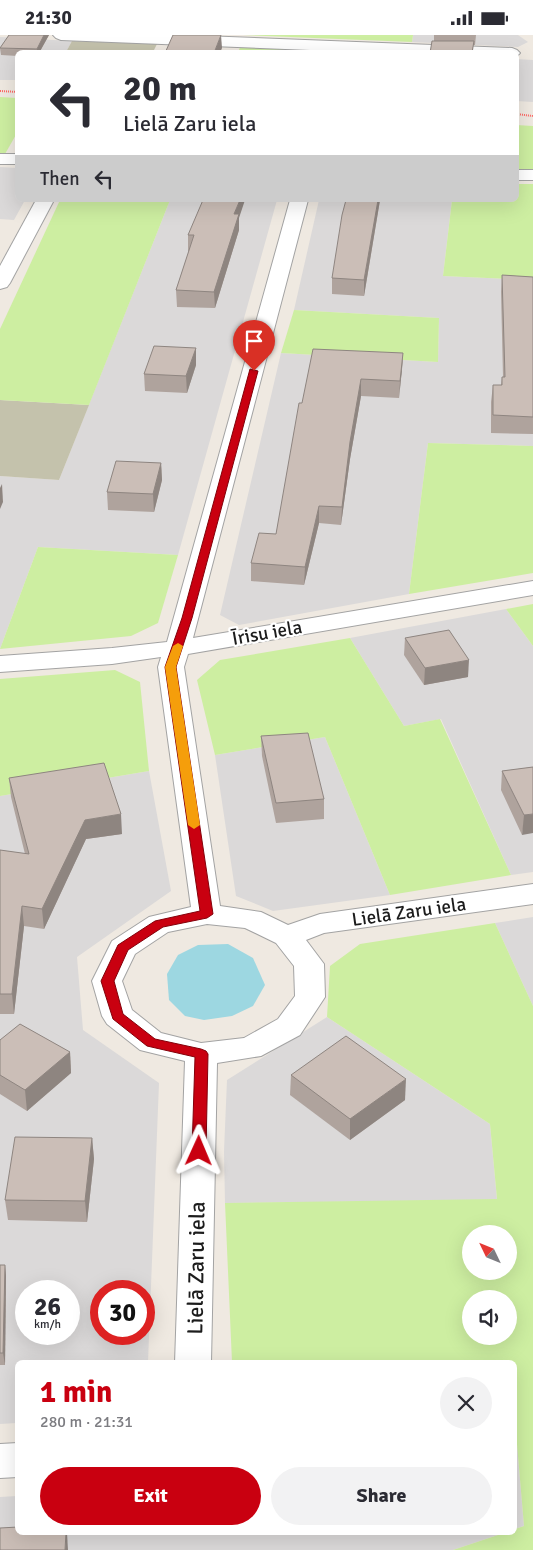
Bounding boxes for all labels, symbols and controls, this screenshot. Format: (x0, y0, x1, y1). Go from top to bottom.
text: 21:30 (25, 6, 72, 30)
text: 20 m (123, 67, 197, 110)
icon: left (40, 70, 105, 135)
text: Lielā Zaru iela (123, 110, 256, 137)
icon: left (90, 165, 118, 193)
text: Then (40, 167, 80, 191)
pin (233, 320, 275, 371)
icon: arrive (240, 327, 268, 355)
street label: Īrisu iela (229, 615, 304, 651)
street label: Lielā Zaru iela (350, 892, 468, 932)
position arrow (172, 1124, 224, 1176)
street label: Lielā Zaru iela (181, 1201, 211, 1335)
north arrow (462, 1225, 518, 1280)
map controls (462, 1225, 517, 1345)
speed limit sign: 30 (90, 1280, 155, 1345)
button: sound (462, 1290, 517, 1345)
text: 26 (34, 1291, 61, 1322)
text: km/h (34, 1317, 61, 1332)
text: 1 min (40, 1374, 112, 1411)
button: close (440, 1377, 492, 1429)
text: 280 m · 21:31 (40, 1412, 133, 1432)
button: Exit (40, 1467, 261, 1525)
button: Share (271, 1467, 492, 1525)

